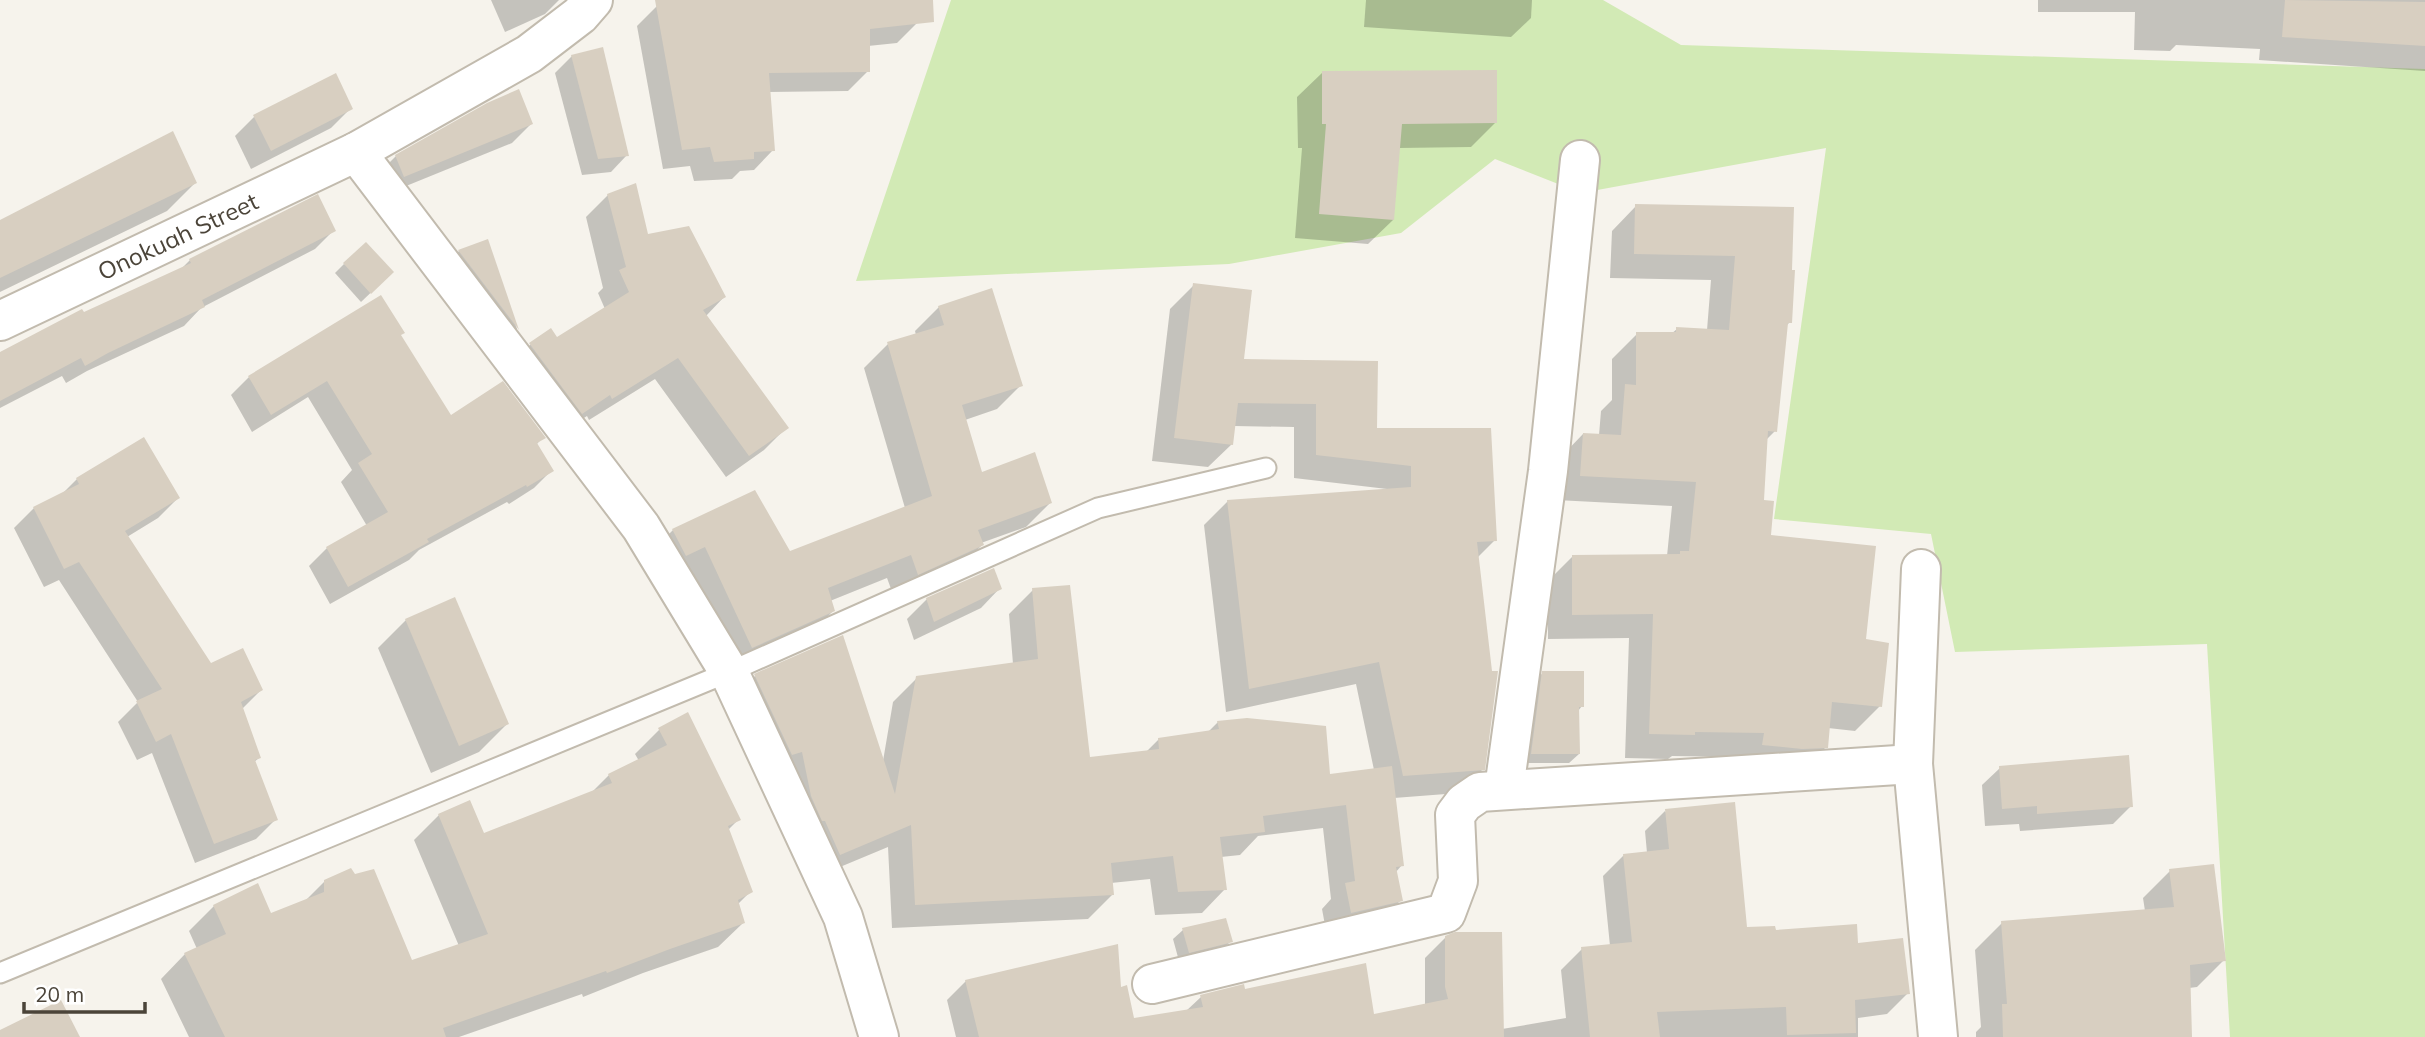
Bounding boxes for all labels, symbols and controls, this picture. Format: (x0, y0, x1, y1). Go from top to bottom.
street label: Onokuah Street (93, 186, 263, 286)
scale bar (24, 970, 145, 1014)
text: 20 m (35, 981, 84, 1007)

